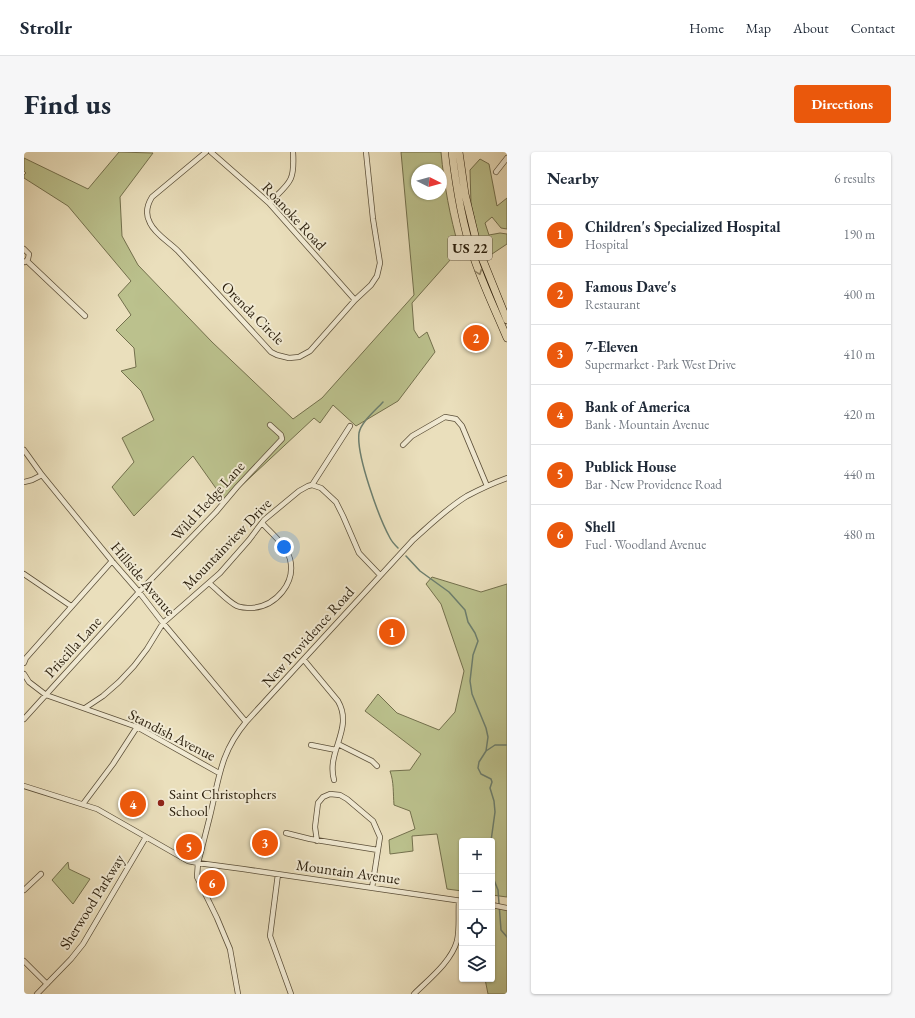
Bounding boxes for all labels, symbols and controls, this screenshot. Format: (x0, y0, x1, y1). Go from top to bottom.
text: Strollr (20, 15, 72, 40)
text: Home (689, 19, 724, 37)
text: Map (746, 19, 771, 37)
text: About (793, 19, 829, 37)
text: Contact (851, 19, 895, 37)
button: Directions (794, 85, 891, 123)
text: Find us (24, 86, 111, 122)
north arrow (411, 164, 447, 200)
text: Nearby (547, 167, 599, 189)
text: 6 results (834, 170, 875, 187)
street label: Roanoke Road (258, 178, 331, 254)
text: Children's Specialized Hospital (585, 217, 781, 236)
text: 1 (557, 226, 563, 243)
text: 190 m (844, 226, 875, 243)
road number: US 22 (448, 236, 492, 260)
text: Hospital (585, 236, 629, 253)
one-way arrow (474, 268, 482, 275)
street label: Orenda Circle (218, 277, 289, 348)
text: Famous Dave's (585, 277, 676, 296)
text: 2 (557, 286, 563, 303)
text: 400 m (844, 286, 875, 303)
text: Restaurant (585, 296, 640, 313)
pin: 2 (463, 323, 489, 353)
text: 7-Eleven (585, 337, 638, 356)
text: 3 (557, 346, 563, 363)
text: 410 m (844, 346, 875, 363)
text: Supermarket · Park West Drive (585, 356, 736, 373)
text: Bank of America (585, 397, 690, 416)
text: 4 (557, 406, 563, 423)
text: 420 m (844, 406, 875, 423)
text: Bank · Mountain Avenue (585, 416, 709, 433)
street label: Wild Hedge Lane (167, 457, 248, 544)
text: Publick House (585, 457, 676, 476)
text: 5 (557, 466, 563, 483)
text: 440 m (844, 466, 875, 483)
text: Bar · New Providence Road (585, 476, 722, 493)
street label: Mountainview Drive (178, 494, 275, 593)
text: Shell (585, 517, 616, 536)
text: 6 (557, 526, 563, 543)
text: 480 m (844, 526, 875, 543)
text: Fuel · Woodland Avenue (585, 536, 706, 553)
your location (274, 537, 294, 557)
street label: Hillside Avenue (107, 538, 180, 620)
street label: New Providence Road (257, 582, 358, 691)
street label: Priscilla Lane (40, 612, 105, 681)
pin: 1 (379, 617, 405, 647)
street label: Standish Avenue (125, 704, 219, 765)
place label: Saint Christophers School (169, 784, 276, 820)
pin: 4 (120, 789, 146, 819)
marker: Saint Christophers School (156, 798, 166, 808)
pin: 3 (252, 828, 278, 858)
pin: 5 (176, 832, 202, 862)
map controls (459, 838, 495, 982)
button: + (459, 838, 495, 874)
street label: Sherwood Parkway (55, 850, 129, 953)
street label: Mountain Avenue (295, 855, 401, 888)
pin: 6 (199, 868, 225, 898)
button: − (459, 874, 495, 910)
button: locate (459, 910, 495, 946)
button: layers (459, 946, 495, 982)

